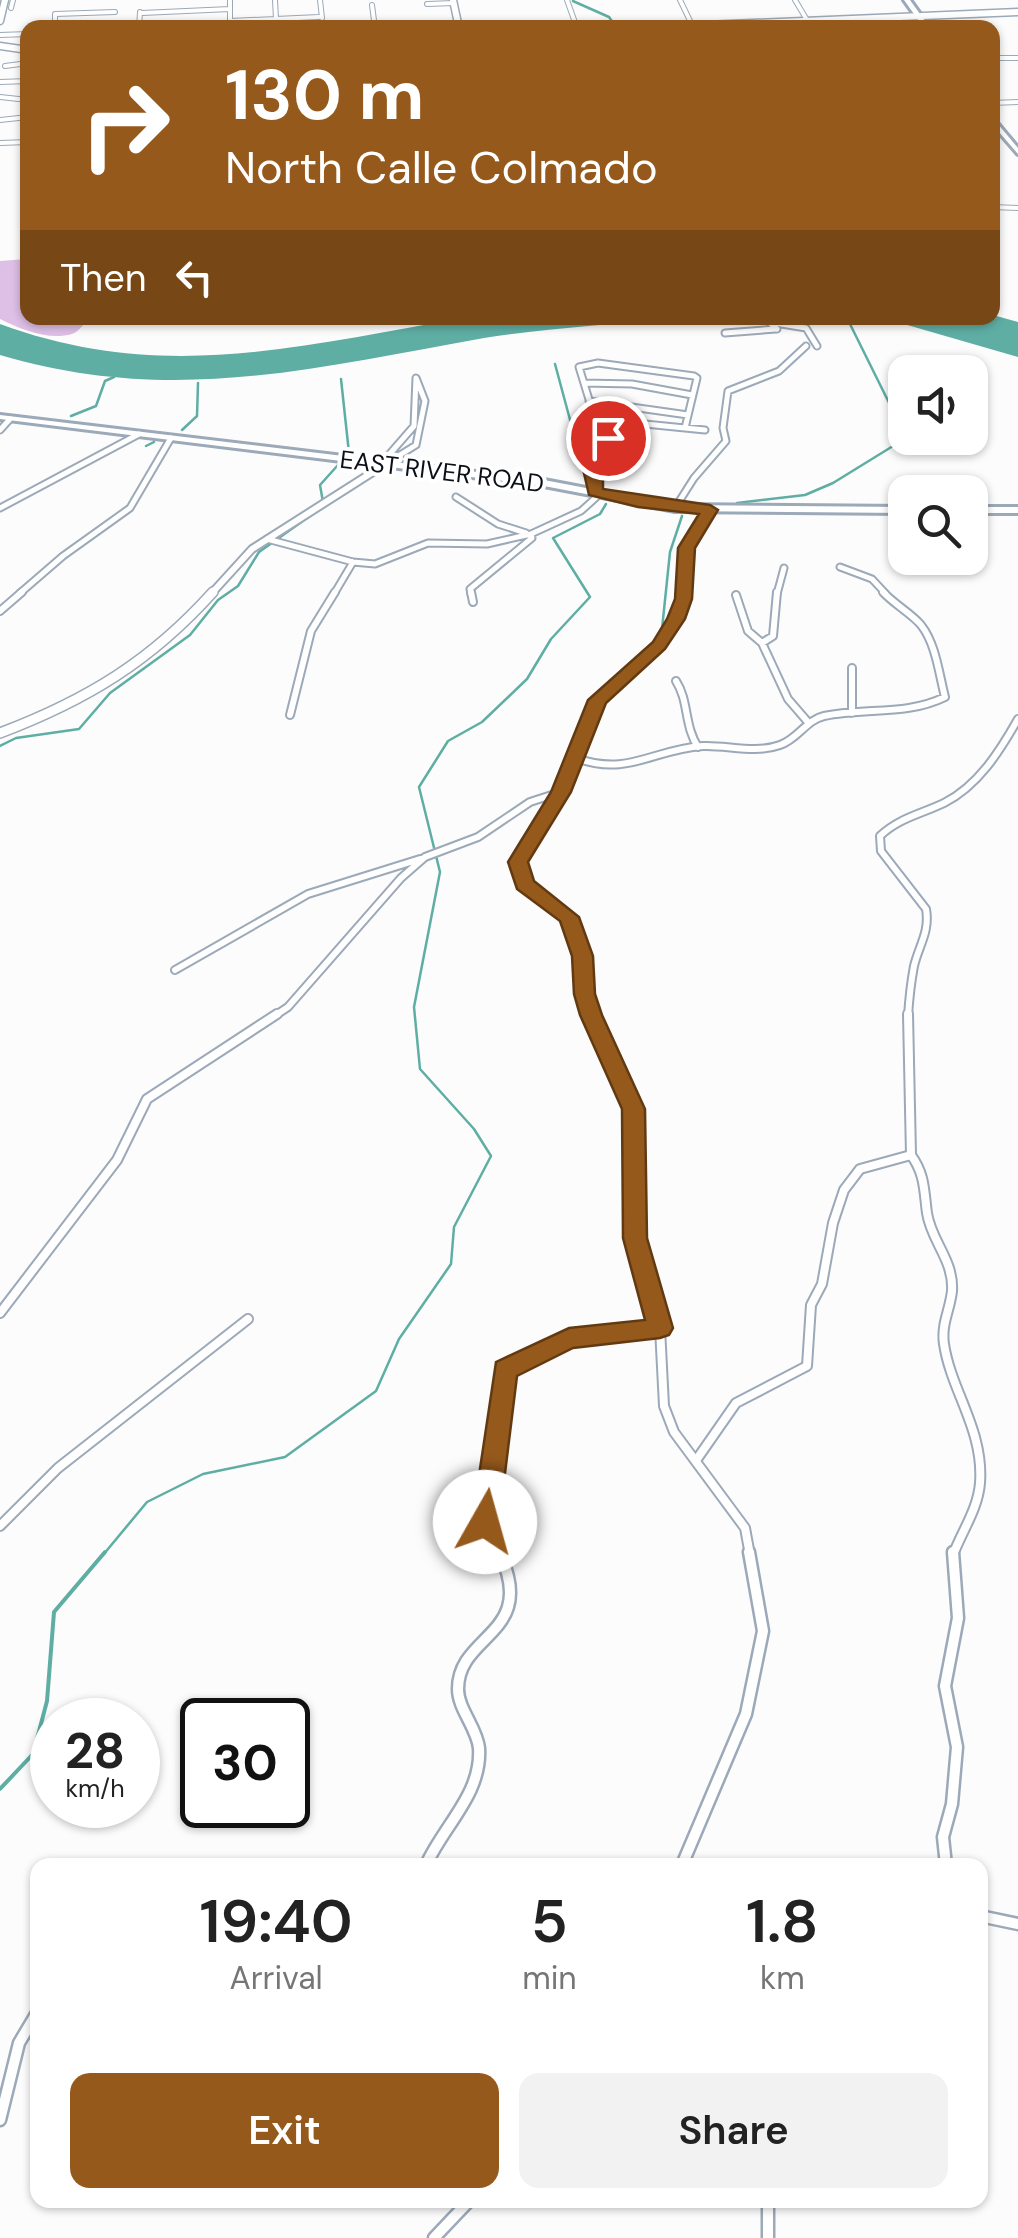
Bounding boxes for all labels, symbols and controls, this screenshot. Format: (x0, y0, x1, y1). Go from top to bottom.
text: 130 m (225, 50, 424, 141)
icon: right (60, 60, 190, 190)
text: North Calle Colmado (225, 138, 658, 197)
icon: left (167, 250, 222, 305)
text: Then (60, 253, 147, 303)
map controls (888, 355, 988, 575)
button: sound (888, 355, 988, 455)
pin (566, 396, 651, 481)
icon: arrive (581, 411, 636, 466)
street label: EAST RIVER ROAD (338, 443, 546, 500)
button: search (888, 475, 988, 575)
position arrow (433, 1470, 537, 1574)
speed limit sign: 30 (180, 1698, 310, 1828)
text: 28 (65, 1718, 125, 1784)
text: km/h (65, 1772, 125, 1805)
text: 19:40 (199, 1882, 353, 1961)
text: 5 (531, 1882, 568, 1961)
text: 1.8 (746, 1882, 819, 1961)
text: Arrival (229, 1957, 323, 1999)
text: min (522, 1957, 577, 1999)
text: km (760, 1957, 805, 1999)
button: Exit (70, 2073, 499, 2188)
button: Share (519, 2073, 948, 2188)

